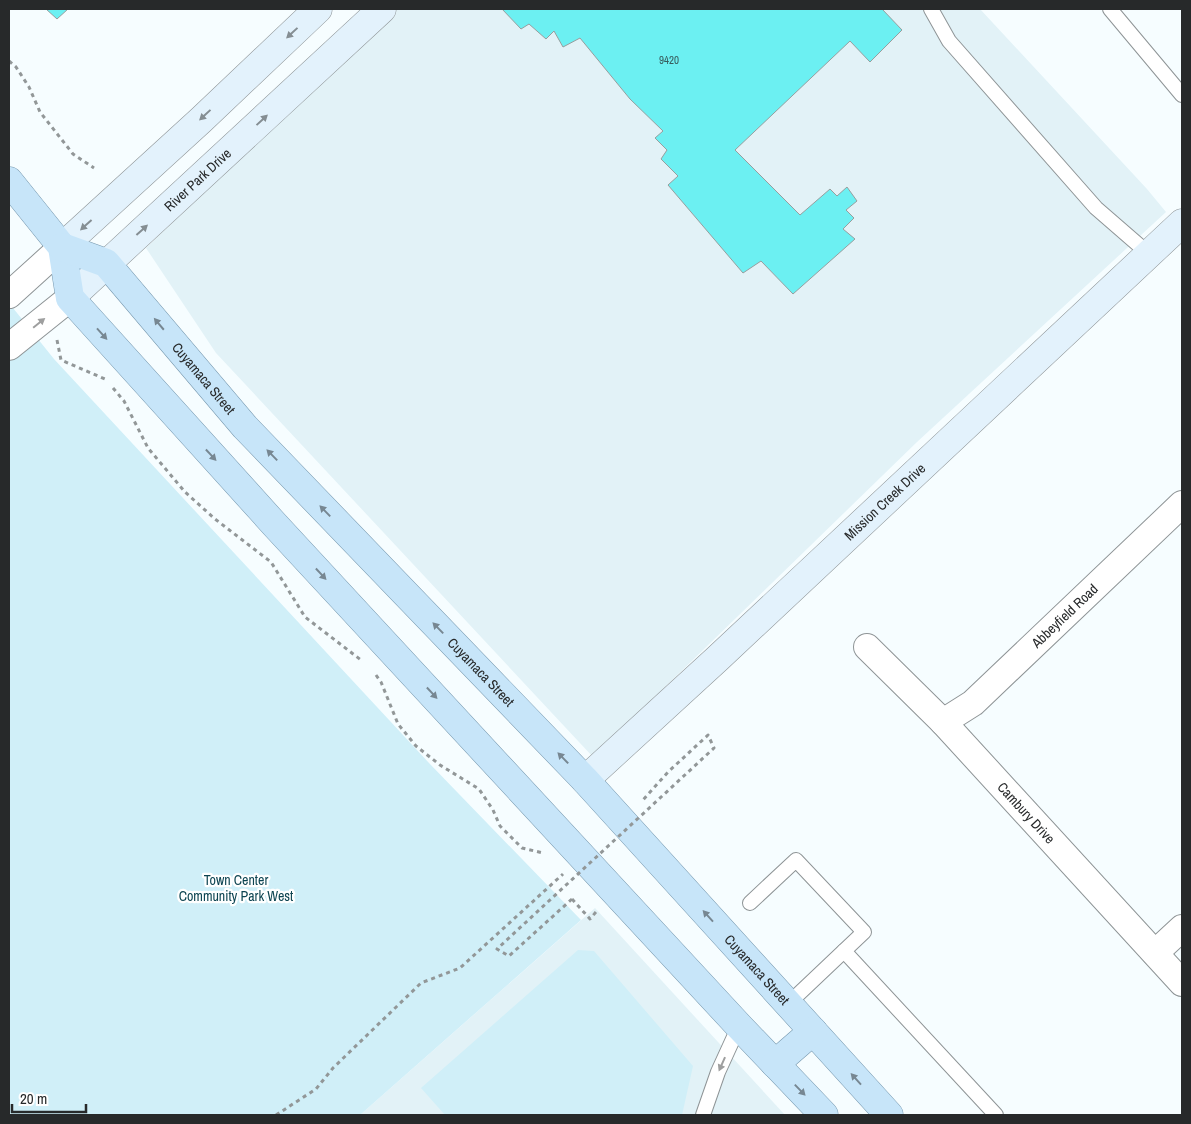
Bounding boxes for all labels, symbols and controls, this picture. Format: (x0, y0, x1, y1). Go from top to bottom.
one-way arrow (286, 27, 298, 39)
house number: 9420 (659, 53, 679, 67)
one-way arrow (200, 109, 212, 121)
one-way arrow (256, 114, 268, 126)
street label: River Park Drive (160, 144, 235, 215)
one-way arrow (80, 219, 92, 231)
one-way arrow (136, 224, 148, 236)
one-way arrow (32, 317, 45, 328)
one-way arrow (153, 318, 164, 331)
one-way arrow (96, 328, 107, 340)
street label: Cuyamaca Street (168, 339, 239, 418)
one-way arrow (205, 448, 217, 460)
one-way arrow (266, 450, 278, 462)
street label: Mission Creek Drive (840, 459, 929, 544)
one-way arrow (320, 505, 332, 517)
one-way arrow (315, 568, 327, 580)
street label: Abbeyfield Road (1027, 580, 1102, 652)
one-way arrow (432, 622, 444, 634)
street label: Cuyamaca Street (444, 634, 518, 710)
one-way arrow (426, 687, 437, 700)
one-way arrow (557, 752, 569, 764)
street label: Cambury Drive (993, 778, 1059, 847)
park label: Town Center Community Park West (179, 871, 293, 905)
one-way arrow (702, 911, 714, 923)
street label: Cuyamaca Street (721, 931, 794, 1009)
one-way arrow (717, 1057, 725, 1071)
one-way arrow (850, 1074, 862, 1086)
scale bar (12, 1082, 86, 1114)
one-way arrow (793, 1084, 805, 1096)
text: 20 m (20, 1088, 47, 1109)

